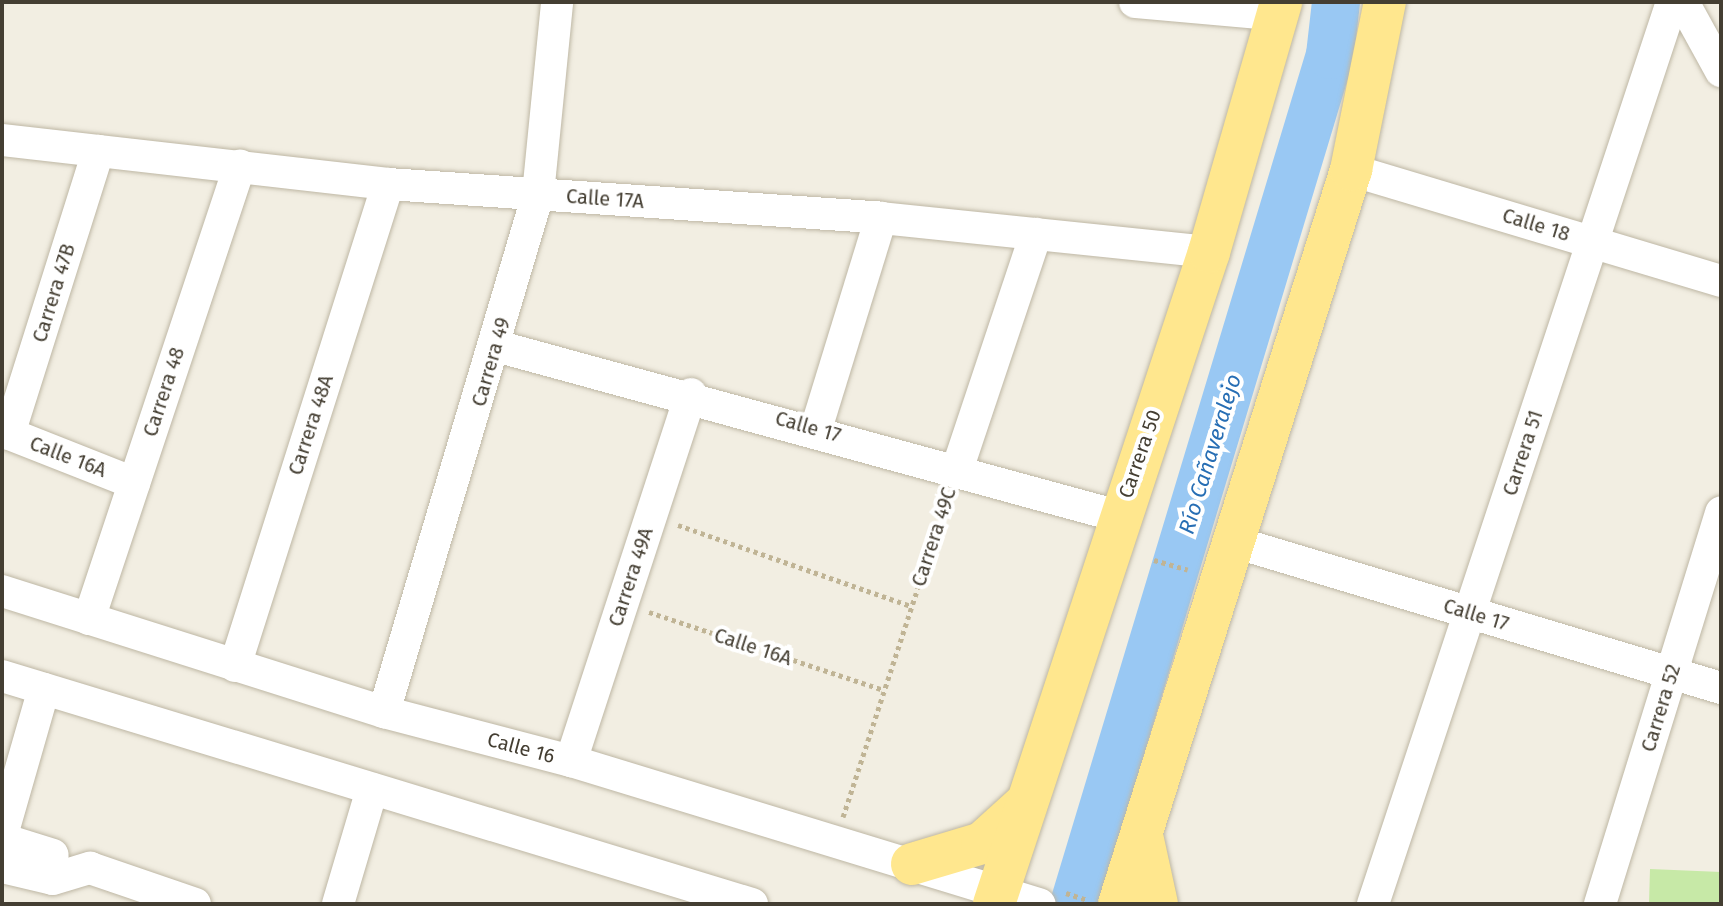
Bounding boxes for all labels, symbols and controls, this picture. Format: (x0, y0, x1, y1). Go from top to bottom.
street label: Calle 17A (565, 184, 645, 214)
street label: Calle 18 (1499, 203, 1573, 247)
street label: Carrera 47B (28, 241, 80, 345)
street label: Carrera 49 (467, 315, 515, 409)
street label: Carrera 48 (138, 344, 190, 440)
water label: Río Cañaveralejo (1173, 371, 1247, 537)
street label: Carrera 48A (284, 372, 338, 478)
street label: Calle 17 (772, 406, 844, 448)
street label: Carrera 50 (1114, 407, 1166, 501)
street label: Carrera 51 (1498, 407, 1548, 499)
street label: Calle 16A (26, 431, 110, 483)
street label: Carrera 49C (907, 484, 961, 590)
street label: Carrera 49A (604, 524, 658, 630)
street label: Calle 17 (1440, 594, 1512, 636)
street label: Calle 16A (711, 623, 795, 671)
street label: Carrera 52 (1636, 661, 1686, 755)
street label: Calle 16 (485, 728, 557, 768)

